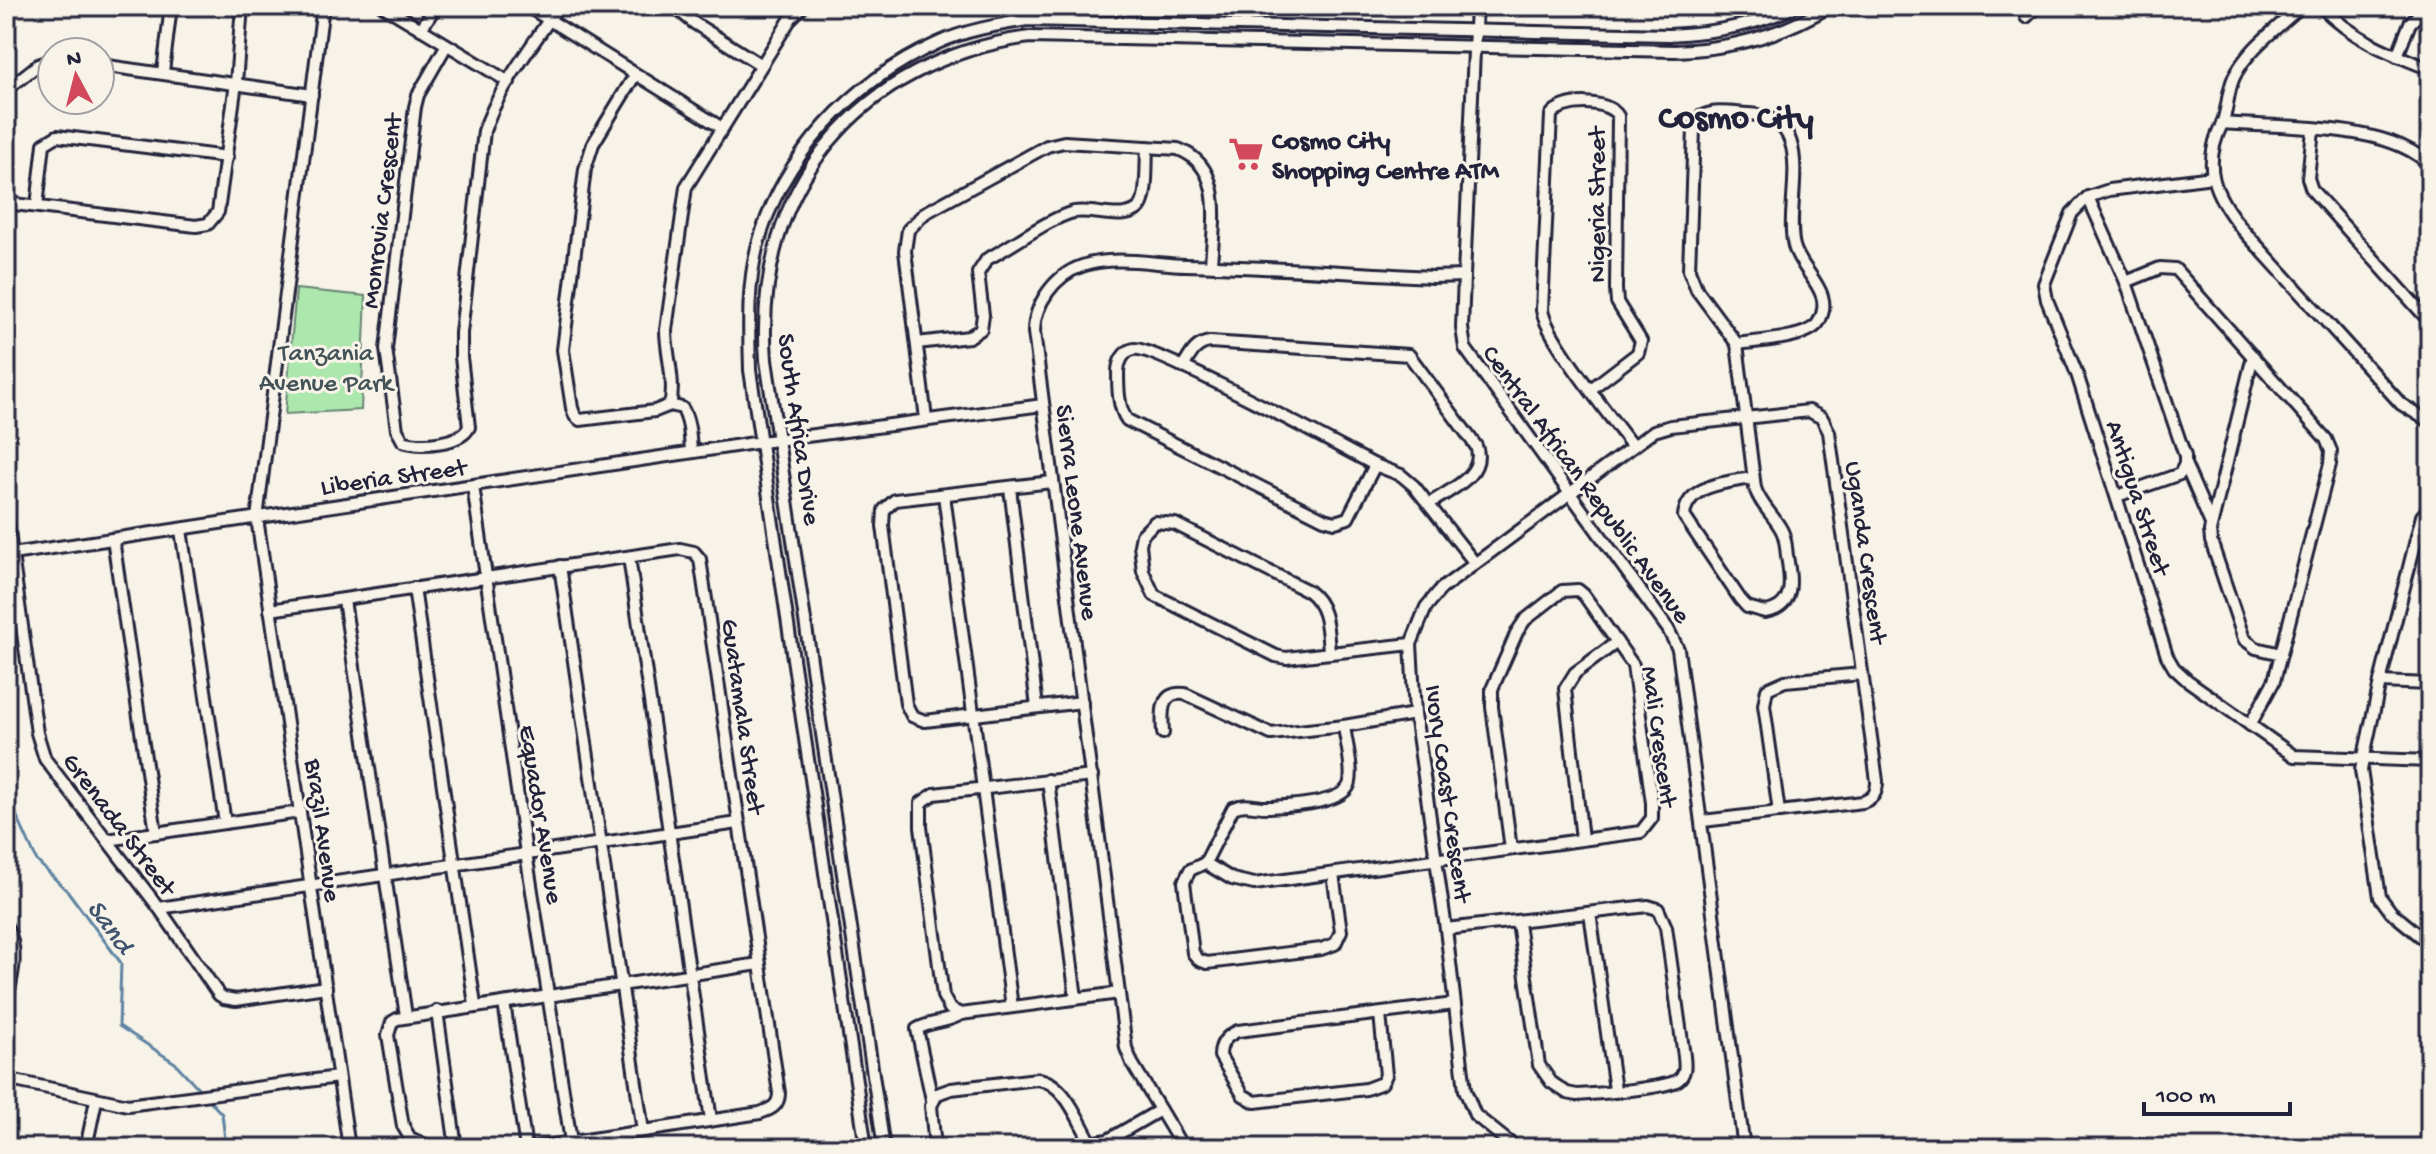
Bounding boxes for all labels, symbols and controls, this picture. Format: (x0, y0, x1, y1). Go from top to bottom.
north arrow (36, 36, 116, 116)
text: N (65, 46, 83, 74)
district label: Cosmo City (1659, 101, 1814, 141)
street label: Monrovia Crescent (357, 110, 412, 311)
street label: Nigeria Street (1584, 125, 1615, 283)
place label: Cosmo City Shopping Centre ATM (1272, 128, 1500, 189)
supermarket icon: Cosmo City Shopping Centre ATM (1227, 135, 1265, 173)
street label: South Africa Drive (768, 332, 825, 528)
park label: Tanzania Avenue Park (259, 340, 395, 401)
street label: Central African Republic Avenue (1473, 341, 1696, 631)
street label: Sierra Leone Avenue (1046, 403, 1103, 623)
street label: Antigua Street (2096, 417, 2176, 582)
street label: Liberia Street (319, 454, 471, 505)
street label: Uganda Crescent (1835, 459, 1892, 648)
street label: Guatamala Street (712, 617, 770, 819)
street label: Mali Crescent (1631, 664, 1682, 811)
street label: Ivory Coast Crescent (1415, 683, 1476, 907)
street label: Equador Avenue (509, 723, 568, 907)
street label: Grenada Street (54, 748, 183, 905)
street label: Brazil Avenue (295, 756, 346, 905)
water label: Sand (78, 894, 140, 963)
scale bar (2144, 1066, 2290, 1116)
text: 100 m (2155, 1083, 2216, 1112)

